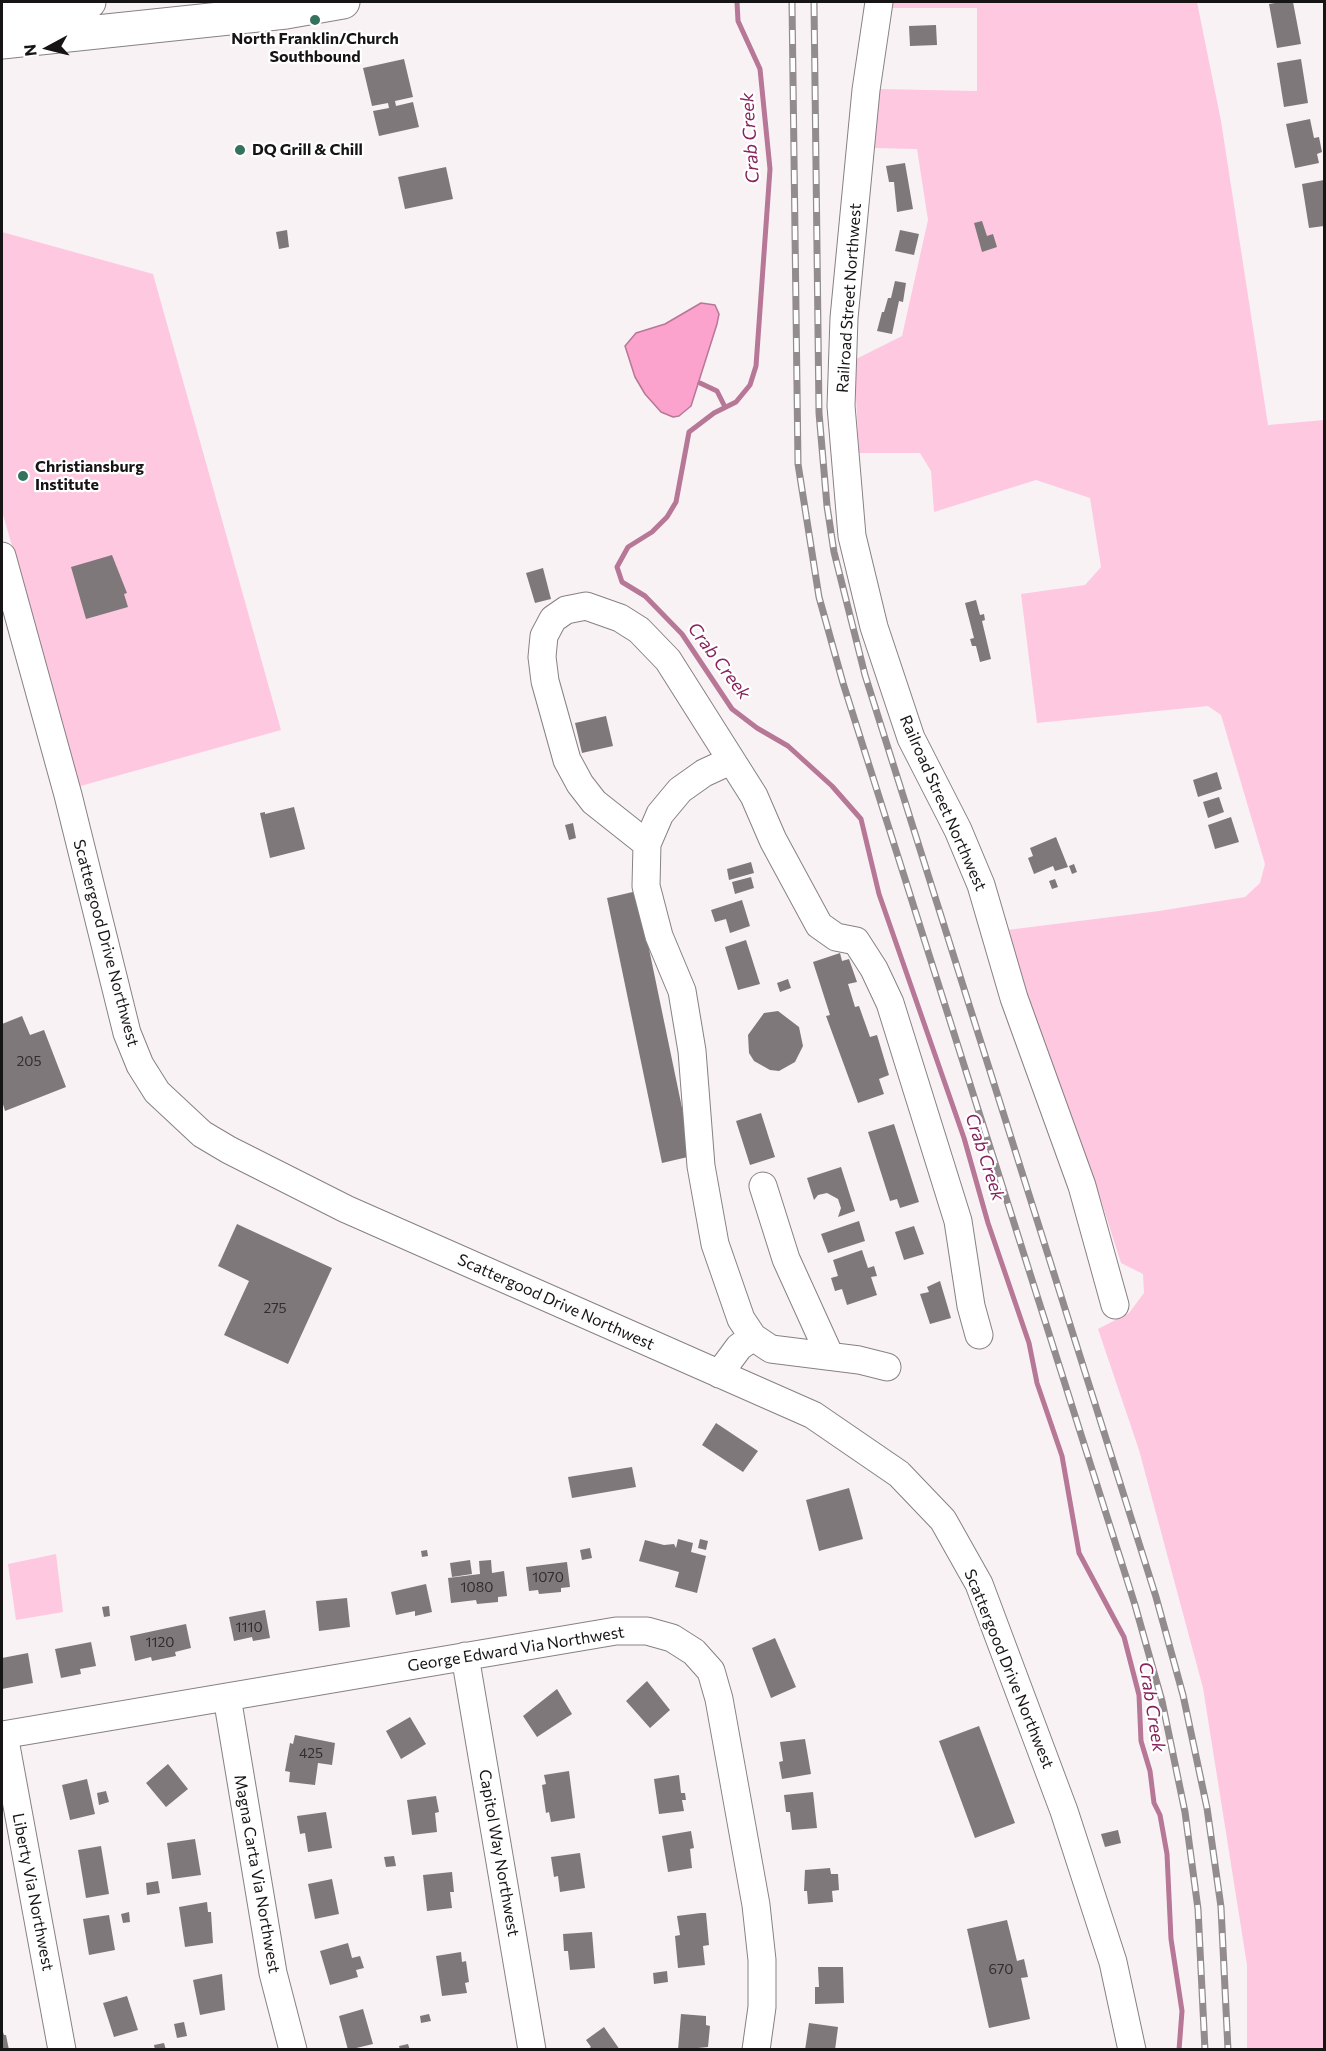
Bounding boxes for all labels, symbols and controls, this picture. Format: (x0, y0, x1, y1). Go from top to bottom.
marker: North Franklin/Church Southbound (308, 13, 322, 27)
north arrow (18, 18, 78, 78)
place label: North Franklin/Church Southbound (231, 29, 399, 67)
text: N (19, 43, 40, 57)
water label: Crab Creek (736, 92, 764, 184)
place label: DQ Grill & Chill (252, 140, 363, 160)
marker: DQ Grill & Chill (233, 143, 247, 157)
street label: Railroad Street Northwest (833, 202, 865, 394)
place label: Christiansburg Institute (35, 457, 144, 495)
marker: Christiansburg Institute (16, 469, 30, 483)
water label: Crab Creek (683, 618, 755, 704)
street label: Railroad Street Northwest (896, 712, 990, 894)
street label: Scattergood Drive Northwest (69, 837, 143, 1049)
house number: 205 (17, 1053, 41, 1069)
water label: Crab Creek (961, 1110, 1009, 1204)
street label: Scattergood Drive Northwest (455, 1250, 657, 1354)
house number: 275 (263, 1300, 287, 1316)
street label: Scattergood Drive Northwest (960, 1566, 1058, 1772)
house number: 1070 (532, 1569, 564, 1585)
house number: 1080 (461, 1579, 493, 1595)
house number: 1110 (235, 1619, 263, 1635)
street label: George Edward Via Northwest (406, 1622, 626, 1676)
house number: 1120 (146, 1634, 174, 1650)
water label: Crab Creek (1134, 1660, 1170, 1754)
house number: 425 (299, 1745, 323, 1761)
street label: Capitol Way Northwest (475, 1768, 523, 1938)
street label: Magna Carta Via Northwest (230, 1773, 284, 1975)
street label: Liberty Via Northwest (8, 1811, 58, 1973)
house number: 670 (989, 1961, 1013, 1977)

